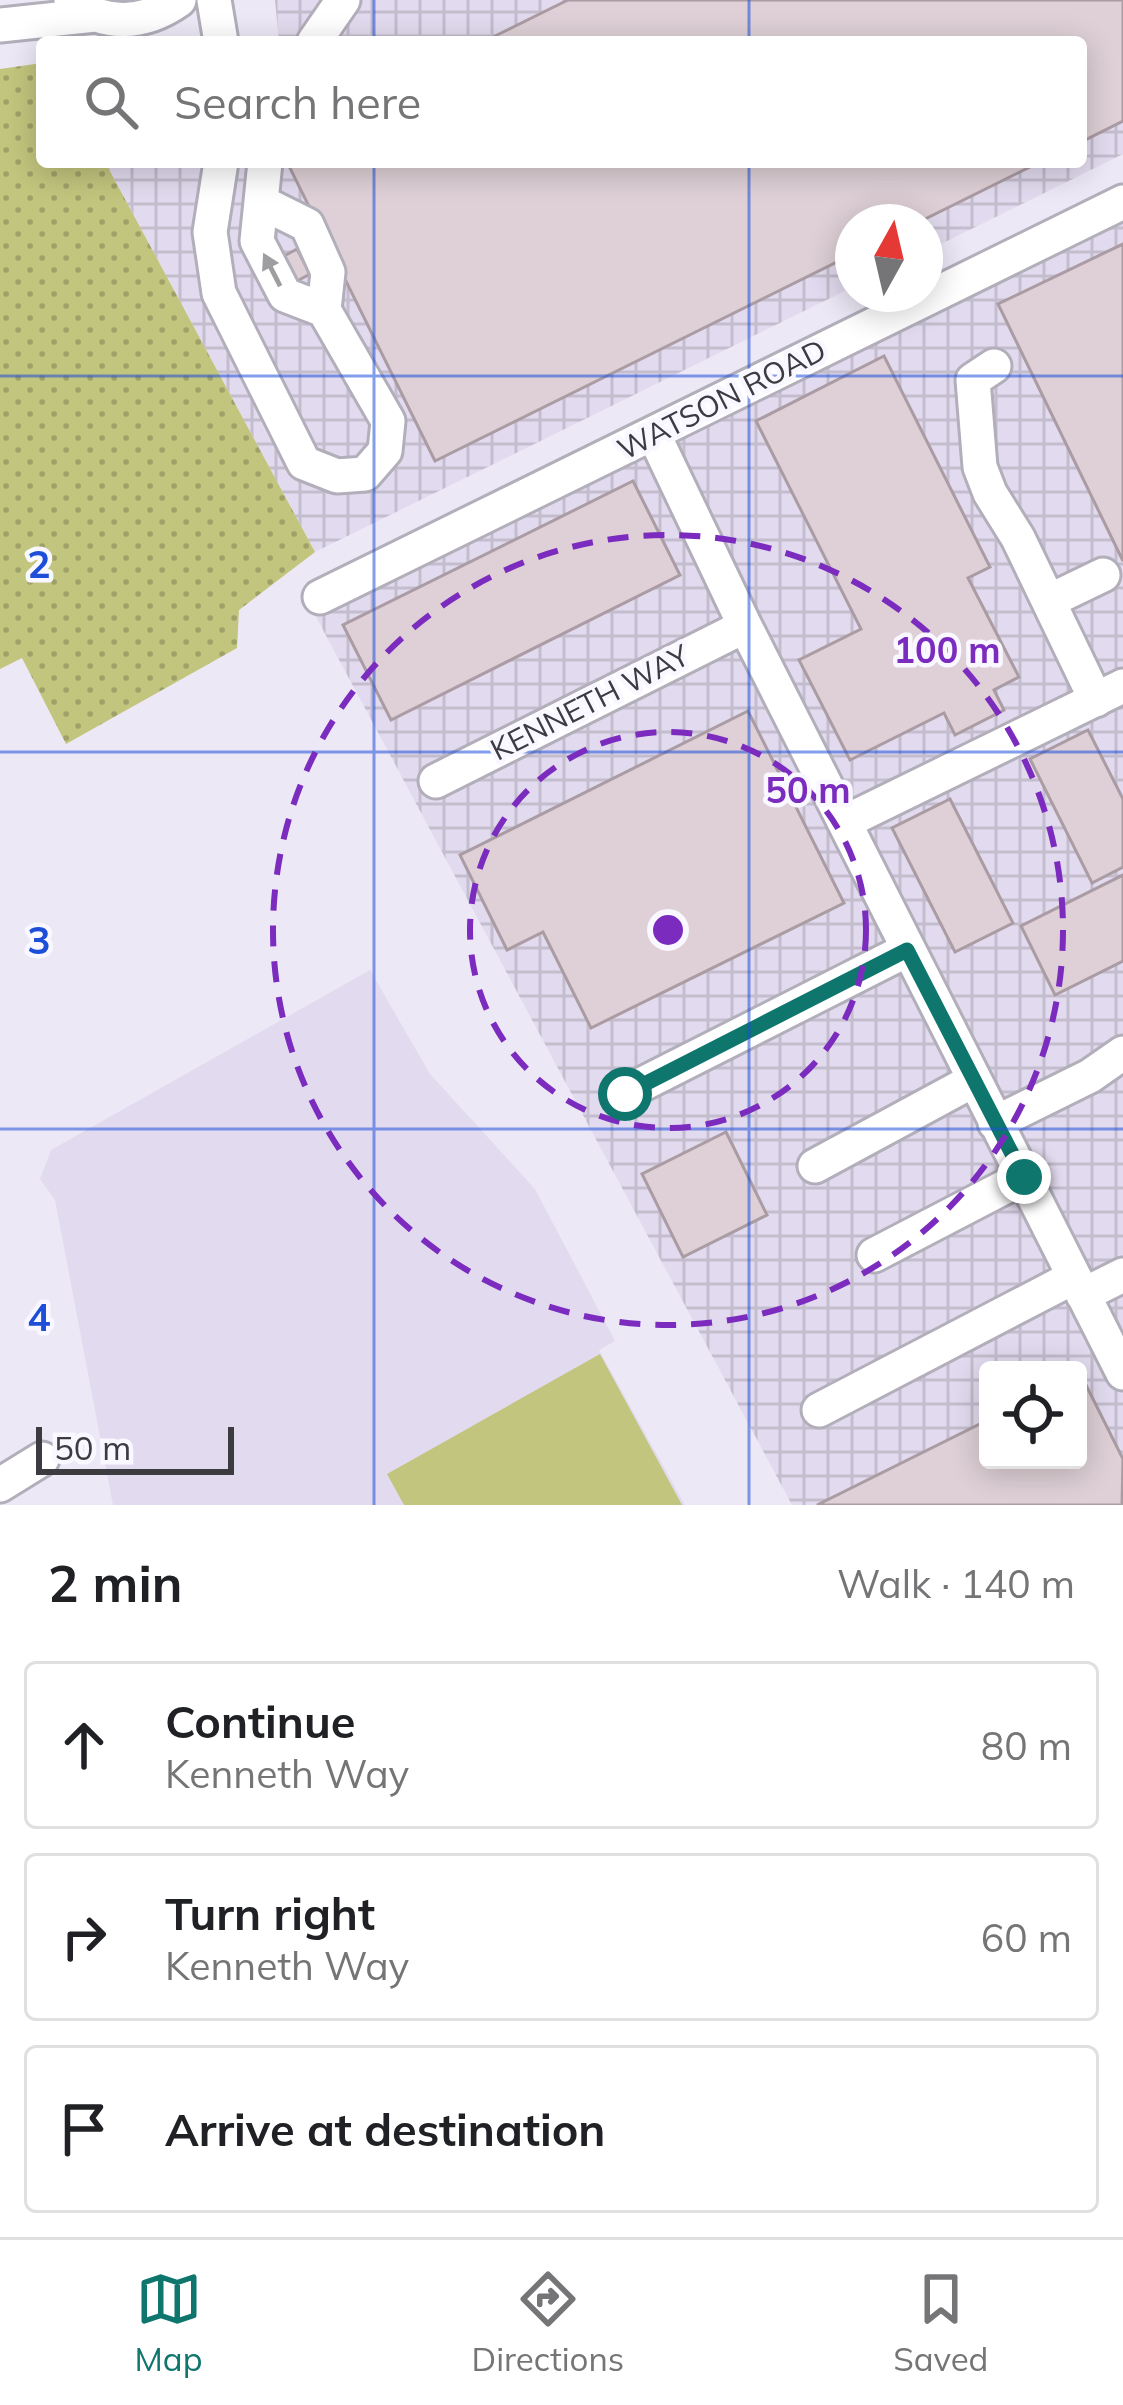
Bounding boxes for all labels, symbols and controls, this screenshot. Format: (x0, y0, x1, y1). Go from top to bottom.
search box (36, 36, 1087, 168)
icon: search (78, 69, 144, 135)
text: Search here (174, 74, 421, 130)
north arrow (835, 204, 943, 312)
one-way arrow (262, 252, 282, 287)
street label: WATSON ROAD (611, 330, 832, 468)
text: 2 (27, 539, 51, 588)
text: 100 m (893, 627, 1001, 672)
street label: KENNETH WAY (484, 635, 696, 768)
text: 50 m (765, 767, 851, 812)
centre of rings (647, 909, 689, 951)
text: 3 (27, 915, 51, 964)
route start (598, 1067, 652, 1121)
route end (997, 1150, 1051, 1204)
text: 4 (27, 1292, 51, 1341)
map controls (979, 1361, 1087, 1469)
button: locate (979, 1361, 1087, 1469)
scale bar (36, 1421, 234, 1474)
text: 50 m (54, 1427, 131, 1468)
text: 2 min (48, 1551, 183, 1615)
text: Walk · 140 m (837, 1559, 1075, 1608)
text: Continue (165, 1693, 355, 1749)
icon: ahead (51, 1712, 117, 1778)
text: 80 m (981, 1721, 1072, 1770)
text: Kenneth Way (165, 1749, 409, 1798)
text: Turn right (165, 1885, 375, 1941)
icon: right (51, 1904, 117, 1970)
text: 60 m (981, 1913, 1072, 1962)
text: Kenneth Way (165, 1941, 409, 1990)
icon: arrive (51, 2096, 117, 2162)
text: Arrive at destination (165, 2101, 605, 2157)
tab: Map (135, 2266, 202, 2379)
tab: Directions (472, 2266, 624, 2379)
tab: Saved (893, 2266, 988, 2379)

